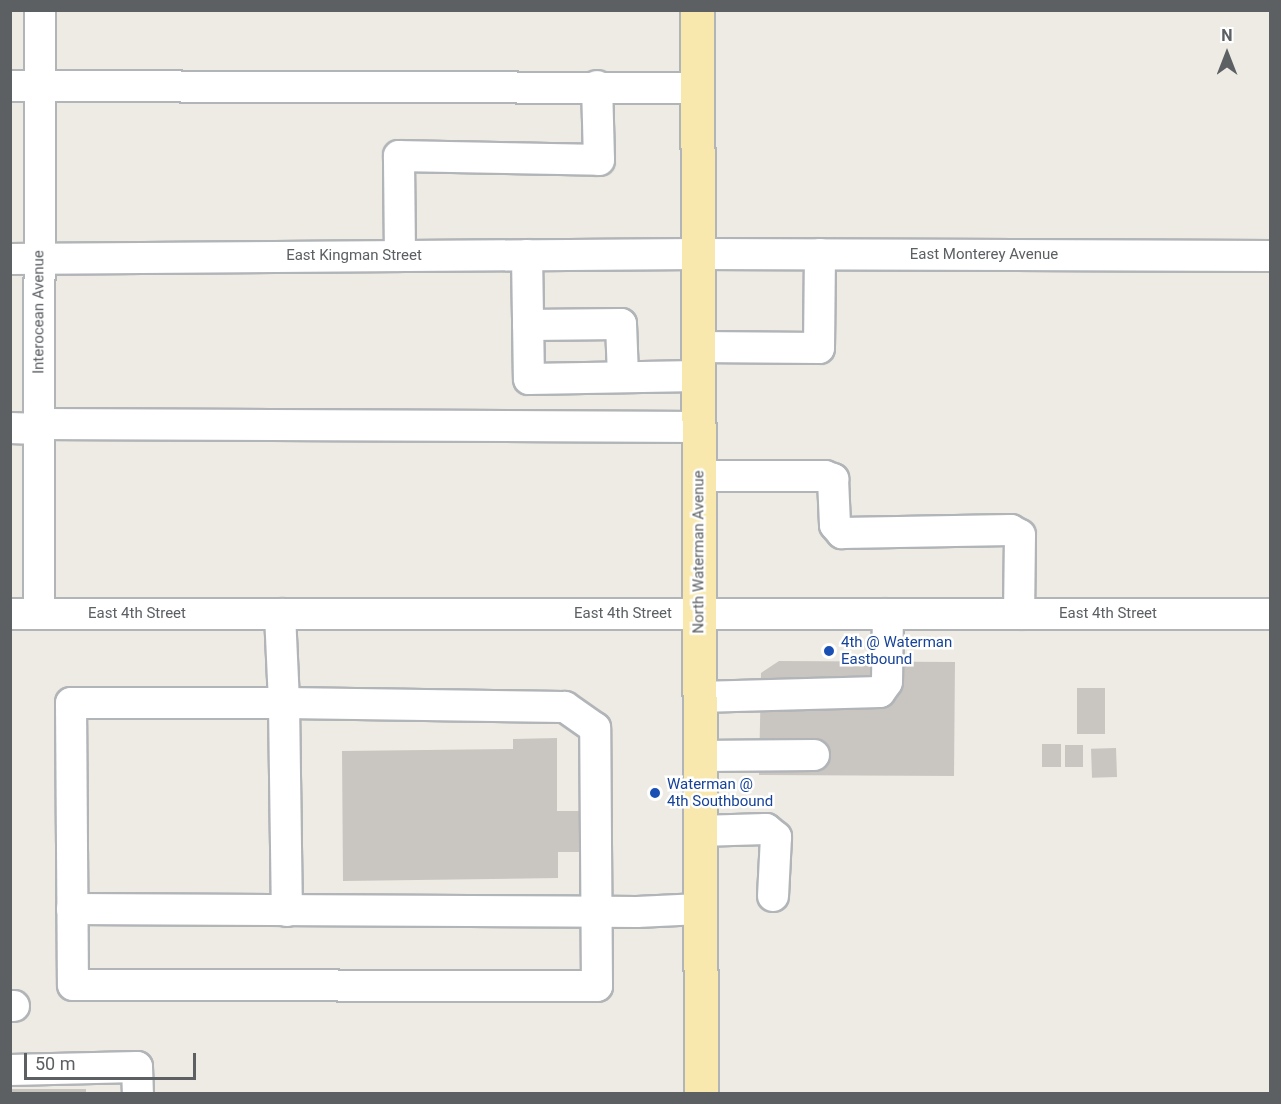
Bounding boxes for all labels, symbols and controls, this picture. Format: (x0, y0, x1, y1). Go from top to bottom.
north arrow (1197, 24, 1257, 84)
text: N (1221, 26, 1233, 45)
street label: East Monterey Avenue (910, 246, 1058, 264)
street label: East Kingman Street (286, 247, 422, 265)
street label: Interocean Avenue (30, 250, 48, 374)
street label: North Waterman Avenue (690, 470, 708, 634)
street label: East 4th Street (88, 605, 186, 623)
street label: East 4th Street (574, 605, 672, 623)
street label: East 4th Street (1059, 605, 1157, 623)
place label: 4th @ Waterman Eastbound (841, 633, 952, 668)
marker: 4th @ Waterman Eastbound (822, 644, 836, 658)
place label: Waterman @ 4th Southbound (667, 775, 773, 810)
marker: Waterman @ 4th Southbound (648, 786, 662, 800)
scale bar (27, 1041, 200, 1079)
text: 50 m (35, 1053, 75, 1074)

